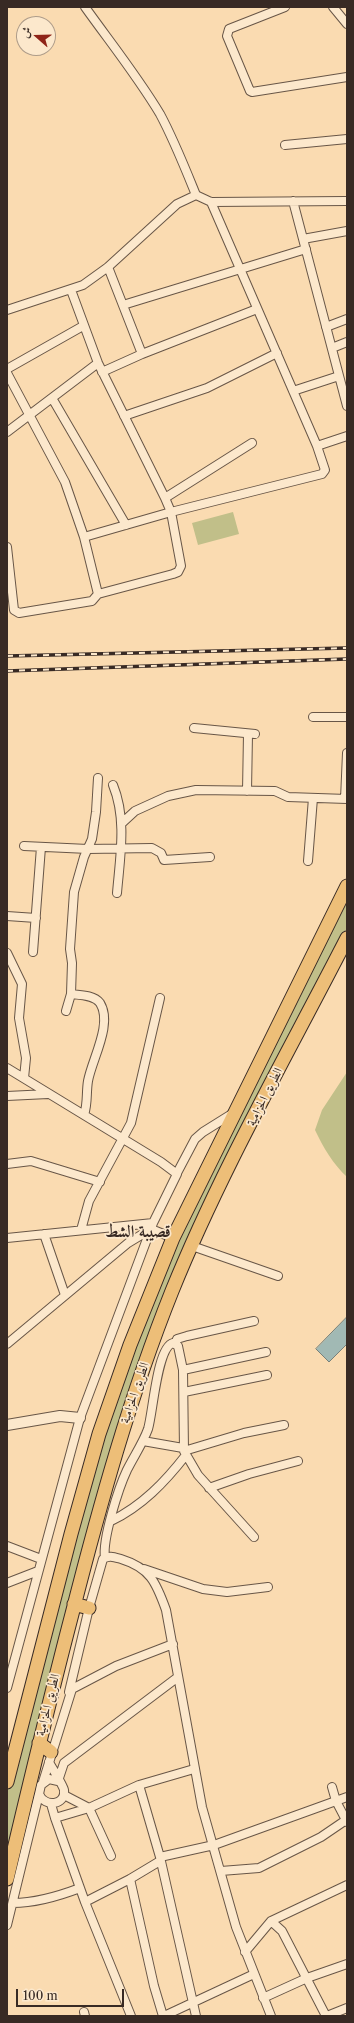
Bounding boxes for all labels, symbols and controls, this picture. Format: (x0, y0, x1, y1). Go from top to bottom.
north arrow (16, 16, 56, 56)
text: ش (17, 25, 34, 40)
street label: الطريق الحزامية (244, 1065, 286, 1129)
district label: قصيبة الشط (105, 1222, 171, 1242)
street label: الطريق الحزامية (117, 1360, 153, 1426)
street label: الطريق الحزامية (33, 1672, 63, 1738)
scale bar (18, 1981, 126, 2007)
text: 100 m (23, 1988, 58, 2003)

